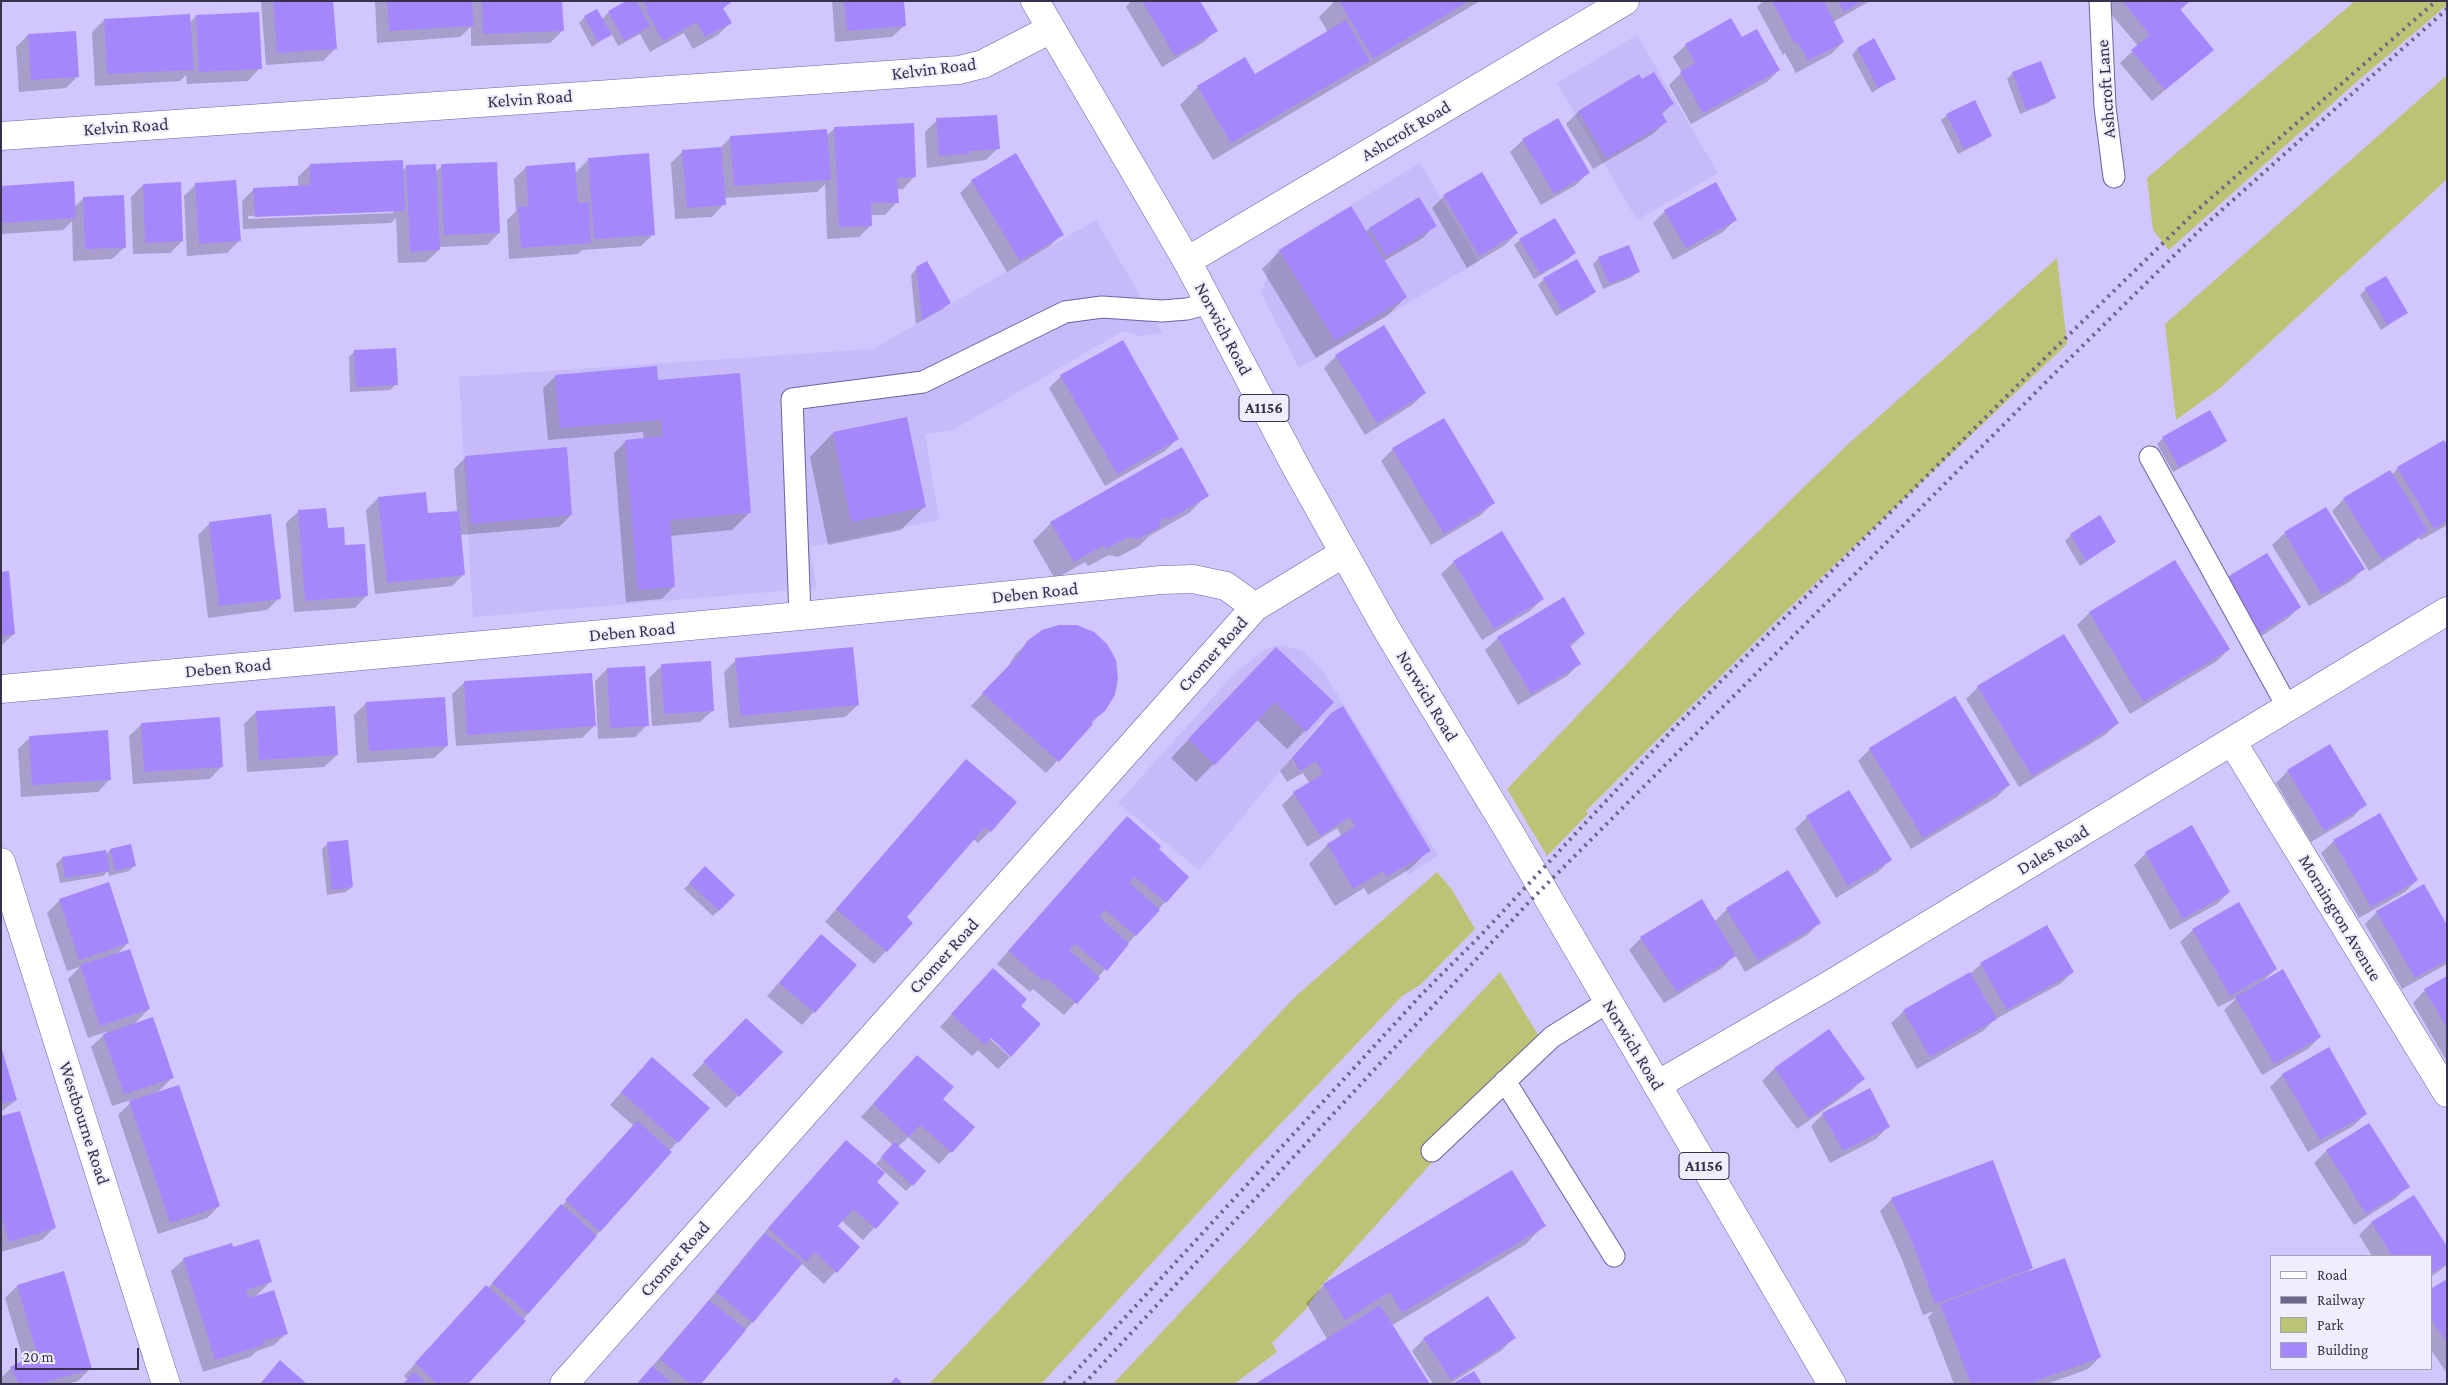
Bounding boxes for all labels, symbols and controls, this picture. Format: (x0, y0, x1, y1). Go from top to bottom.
street label: Ashcroft Lane (2092, 39, 2120, 139)
street label: Kelvin Road (890, 53, 978, 85)
street label: Kelvin Road (487, 85, 573, 113)
street label: Ashcroft Road (1357, 96, 1455, 166)
street label: Kelvin Road (83, 113, 169, 141)
street label: Norwich Road (1190, 279, 1256, 379)
road number: A1156 (1239, 394, 1289, 422)
street label: Deben Road (991, 578, 1079, 608)
street label: Cromer Road (1173, 612, 1253, 696)
street label: Deben Road (588, 617, 676, 647)
street label: Norwich Road (1391, 647, 1463, 745)
street label: Deben Road (184, 653, 272, 683)
street label: Dales Road (2013, 820, 2093, 880)
street label: Mornington Avenue (2294, 851, 2386, 985)
street label: Cromer Road (904, 914, 984, 998)
street label: Norwich Road (1597, 996, 1669, 1094)
street label: Westbourne Road (54, 1059, 114, 1187)
road number: A1156 (1679, 1152, 1729, 1180)
street label: Cromer Road (635, 1217, 715, 1301)
legend (2270, 1255, 2433, 1370)
text: Road (2317, 1267, 2347, 1283)
text: Railway (2317, 1292, 2365, 1308)
text: Park (2317, 1317, 2344, 1333)
scale bar (18, 1338, 141, 1370)
text: Building (2317, 1342, 2368, 1358)
text: 20 m (23, 1349, 54, 1365)

